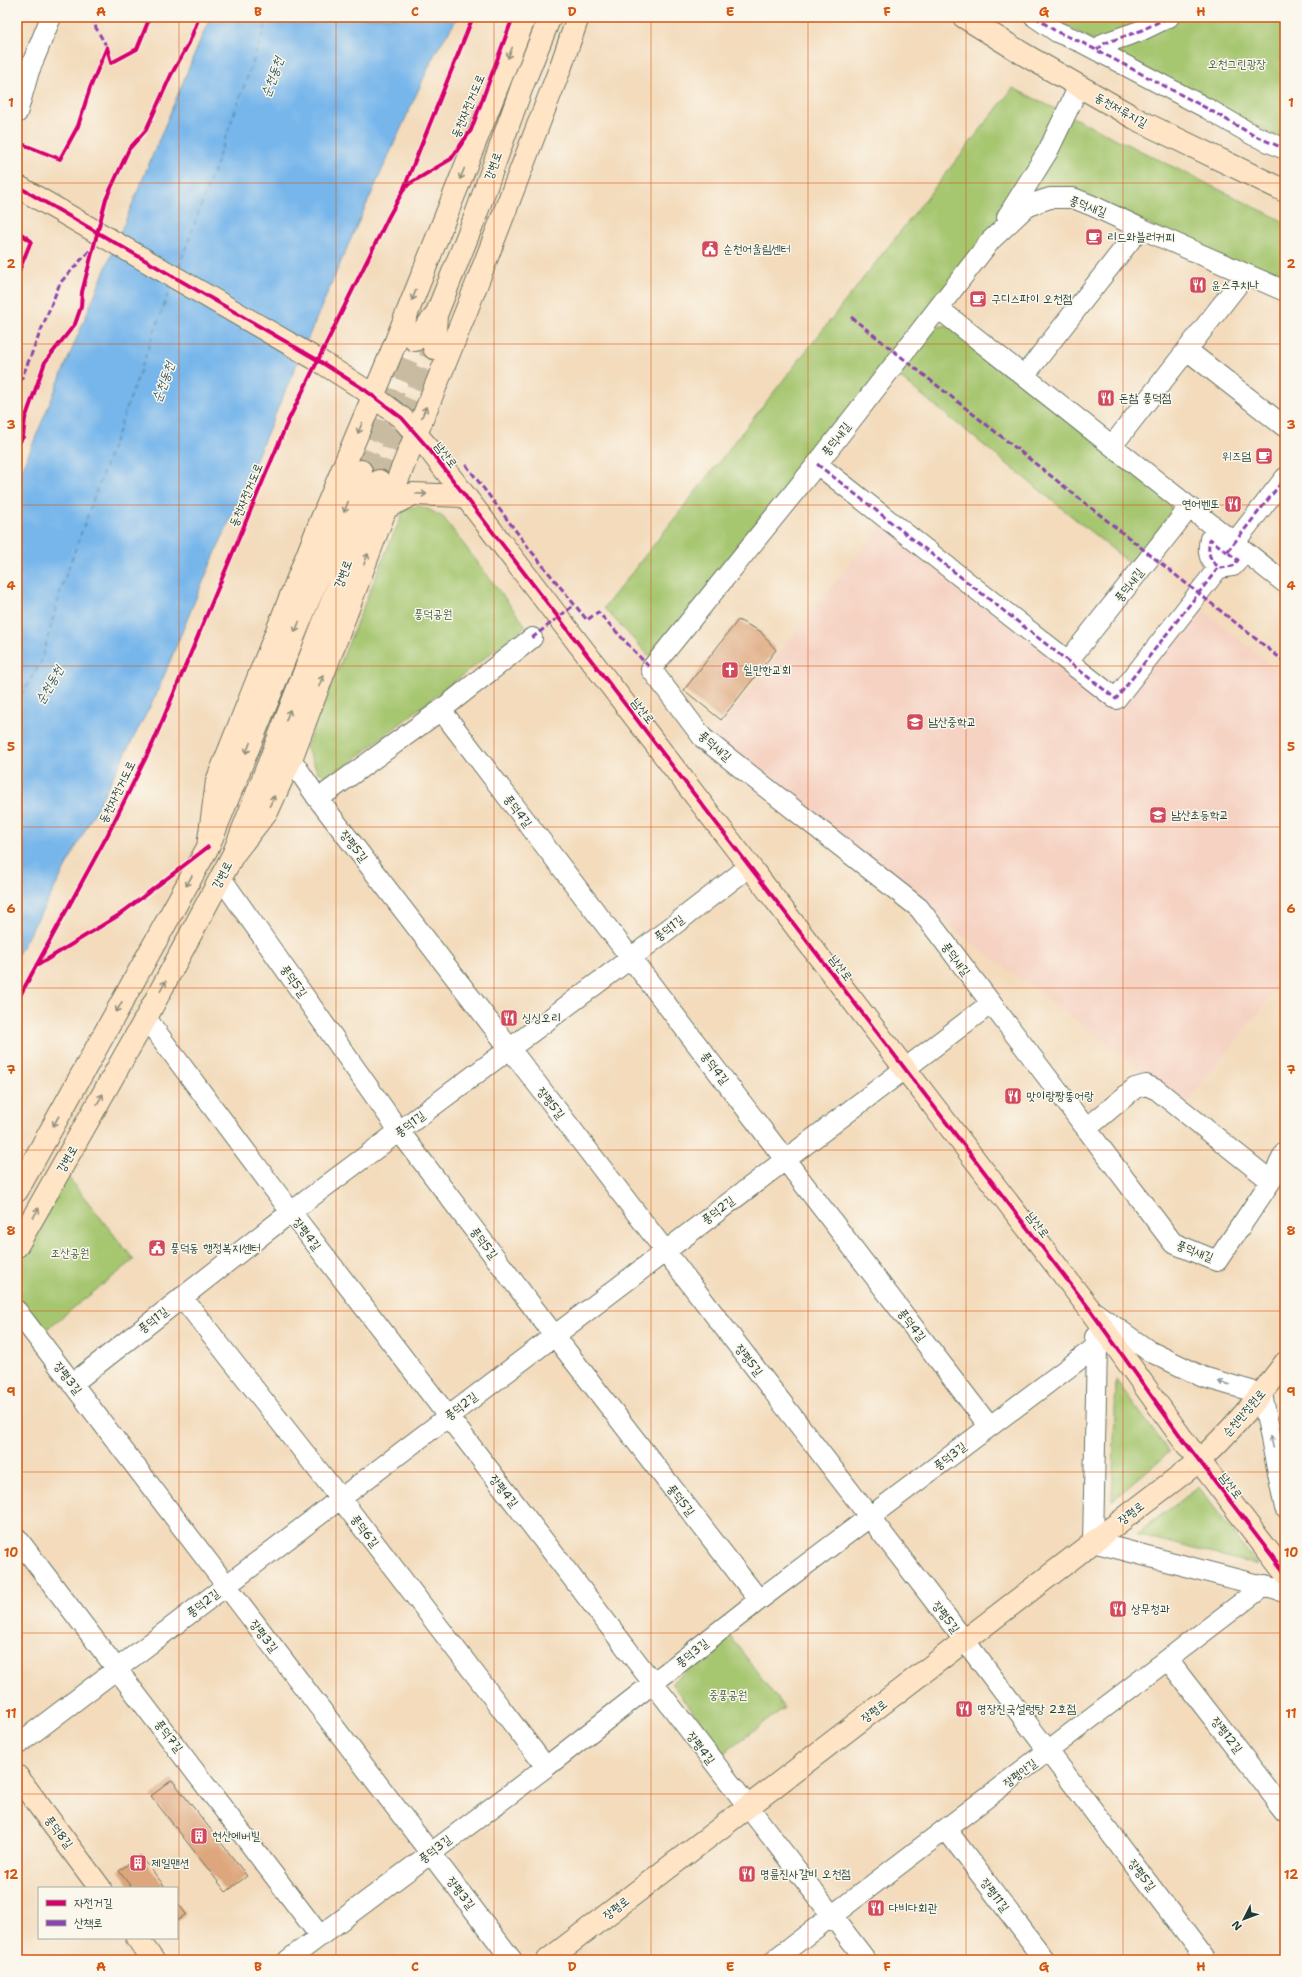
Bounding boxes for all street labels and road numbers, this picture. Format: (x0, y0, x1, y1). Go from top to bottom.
street label: 동천자전거도로 (447, 72, 489, 140)
street label: 동천저류지길 (1092, 89, 1151, 131)
street label: 강변로 (481, 150, 505, 182)
street label: 풍덕새길 (1067, 192, 1109, 220)
street label: 풍덕새길 (818, 419, 854, 459)
street label: 남산로 (431, 439, 461, 471)
street label: 동천자전거도로 (225, 461, 267, 529)
street label: 강변로 (330, 558, 356, 590)
street label: 풍덕새길 (1111, 565, 1147, 605)
street label: 남산로 (628, 695, 658, 727)
street label: 풍덕새길 (695, 727, 735, 765)
street label: 동천자전거도로 (95, 758, 139, 826)
street label: 풍덕4길 (500, 791, 536, 831)
street label: 장평5길 (337, 827, 372, 866)
street label: 강변로 (208, 858, 236, 892)
street label: 풍덕1길 (651, 911, 688, 945)
street label: 풍덕새길 (938, 939, 974, 980)
street label: 남산로 (826, 952, 856, 984)
street label: 풍덕5길 (277, 962, 311, 1001)
street label: 풍덕4길 (697, 1048, 733, 1088)
street label: 장평5길 (534, 1084, 569, 1123)
street label: 풍덕1길 (392, 1107, 429, 1141)
street label: 강변로 (53, 1142, 81, 1176)
street label: 풍덕2길 (698, 1192, 738, 1228)
street label: 남산로 (1023, 1209, 1053, 1241)
street label: 장평4길 (289, 1214, 325, 1254)
street label: 풍덕5길 (467, 1224, 502, 1263)
street label: 풍덕새길 (1174, 1237, 1216, 1266)
street label: 풍덕1길 (135, 1303, 172, 1337)
street label: 풍덕4길 (894, 1305, 930, 1345)
street label: 장평5길 (732, 1341, 767, 1380)
street label: 장평3길 (50, 1358, 86, 1398)
street label: 순천만정원로 (1219, 1386, 1269, 1440)
street label: 풍덕2길 (441, 1388, 481, 1424)
street label: 풍덕3길 (930, 1438, 970, 1474)
street label: 남산로 (1216, 1470, 1246, 1502)
street label: 장평4길 (486, 1471, 522, 1511)
street label: 풍덕5길 (664, 1481, 699, 1520)
street label: 장평로 (1115, 1498, 1147, 1528)
street label: 풍덕6길 (347, 1511, 383, 1551)
street label: 풍덕2길 (183, 1585, 223, 1621)
street label: 장평5길 (929, 1598, 964, 1637)
street label: 장평3길 (246, 1616, 282, 1656)
street label: 풍덕3길 (672, 1635, 712, 1671)
street label: 장평로 (858, 1696, 890, 1726)
street label: 장평12길 (1208, 1714, 1246, 1757)
street label: 풍덕7길 (151, 1716, 187, 1756)
street label: 장평4길 (683, 1728, 719, 1768)
street label: 장평안길 (1000, 1755, 1041, 1791)
street label: 풍덕8길 (41, 1812, 77, 1852)
street label: 풍덕3길 (415, 1831, 455, 1867)
street label: 장평5길 (1125, 1856, 1160, 1895)
street label: 장평3길 (443, 1873, 479, 1913)
street label: 장평11길 (977, 1875, 1013, 1915)
street label: 장평로 (600, 1893, 632, 1923)

